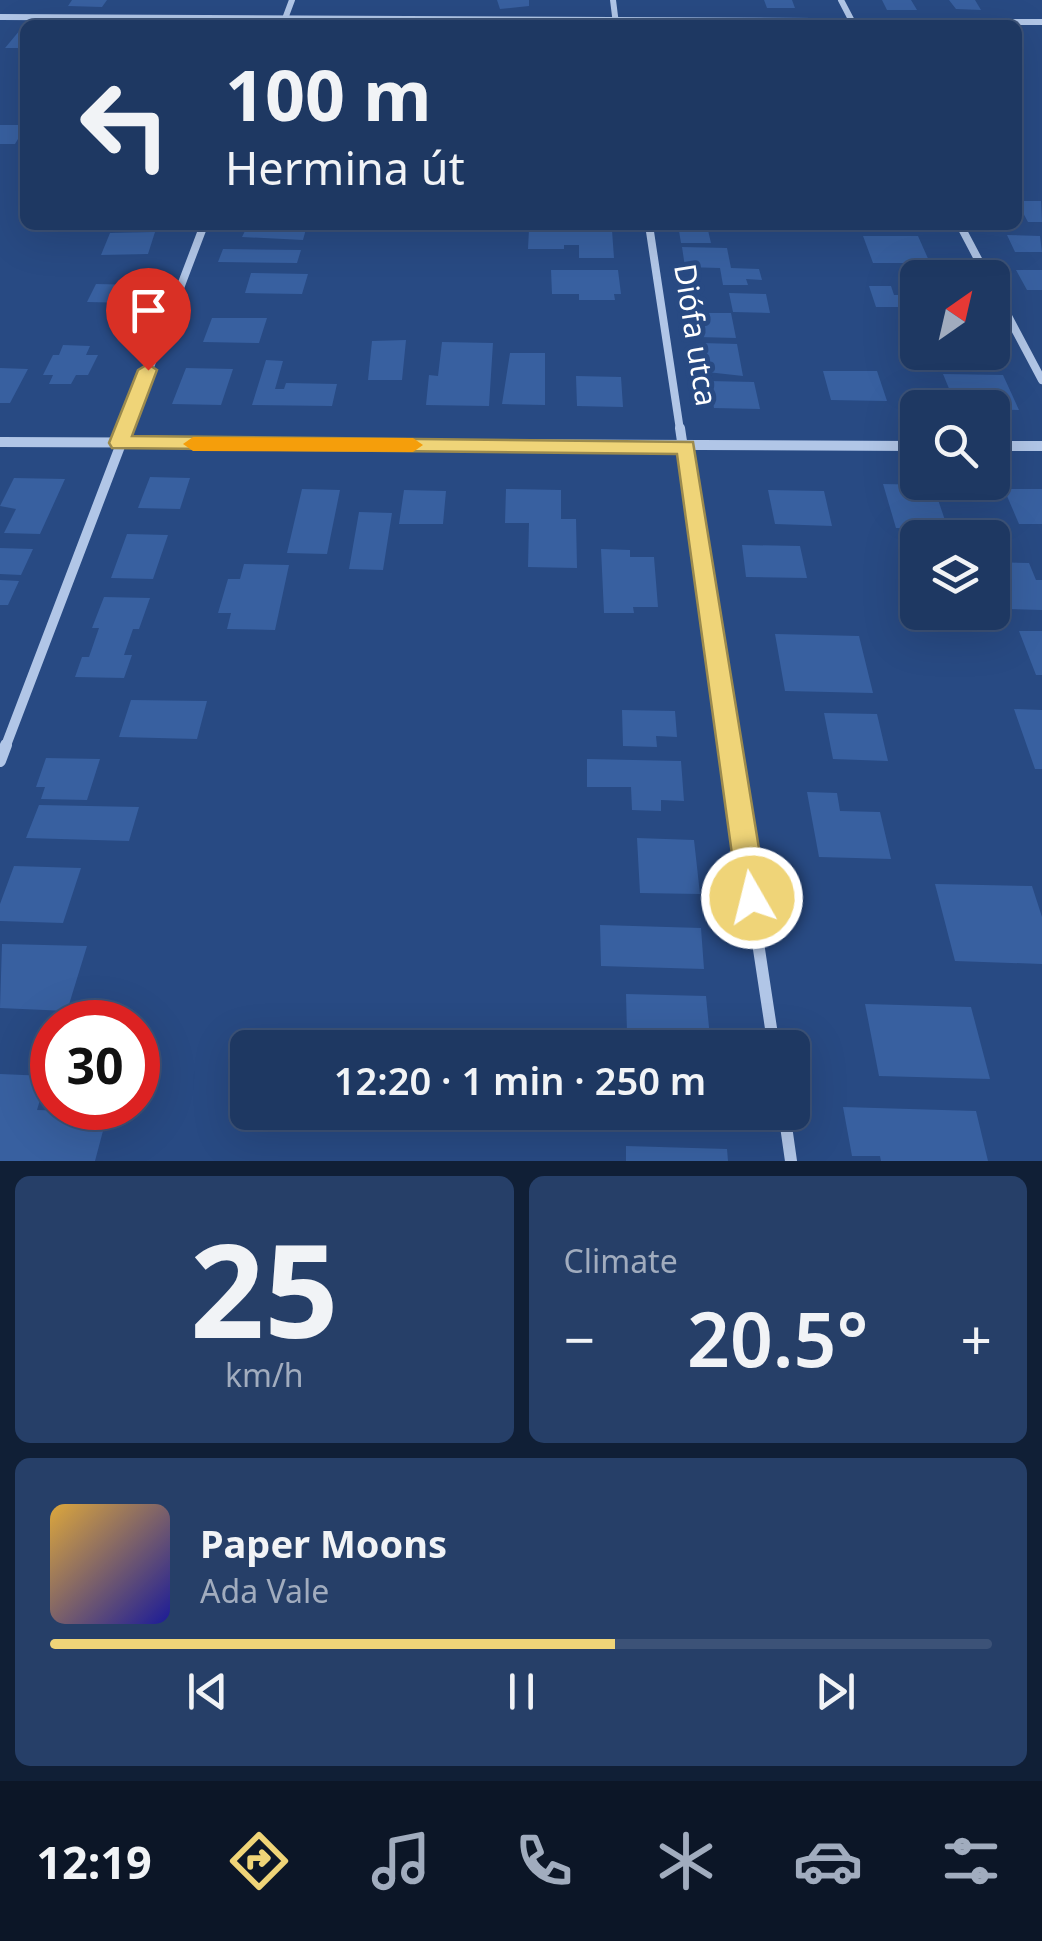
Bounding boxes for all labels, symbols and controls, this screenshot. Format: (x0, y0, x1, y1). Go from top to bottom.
text: 100 m (225, 46, 432, 142)
icon: left (60, 60, 190, 190)
text: Hermina út (225, 137, 465, 198)
north arrow (900, 260, 1010, 370)
map controls (900, 260, 1010, 630)
street label: Diófa utca (665, 261, 728, 409)
pin (106, 268, 191, 371)
icon: arrive (121, 283, 176, 338)
button: search (900, 390, 1010, 500)
button: layers (900, 520, 1010, 630)
position arrow (700, 846, 804, 950)
speed limit sign: 30 (30, 1000, 160, 1130)
text: 12:20 · 1 min · 250 m (334, 1054, 706, 1106)
text: 25 (190, 1199, 339, 1376)
text: Climate (564, 1239, 678, 1282)
text: 20.5° (687, 1287, 868, 1389)
text: − (564, 1301, 595, 1376)
text: + (961, 1301, 992, 1376)
text: km/h (225, 1353, 304, 1396)
text: Paper Moons (200, 1517, 447, 1569)
text: Ada Vale (200, 1569, 329, 1612)
icon: previous (180, 1664, 235, 1719)
icon: pause (494, 1664, 549, 1719)
icon: next (808, 1664, 863, 1719)
icon: directions (224, 1826, 294, 1896)
icon: music (366, 1826, 436, 1896)
icon: phone (509, 1826, 579, 1896)
icon: climate (651, 1826, 721, 1896)
icon: car (793, 1826, 863, 1896)
icon: filters (936, 1826, 1006, 1896)
text: 12:19 (36, 1831, 152, 1892)

